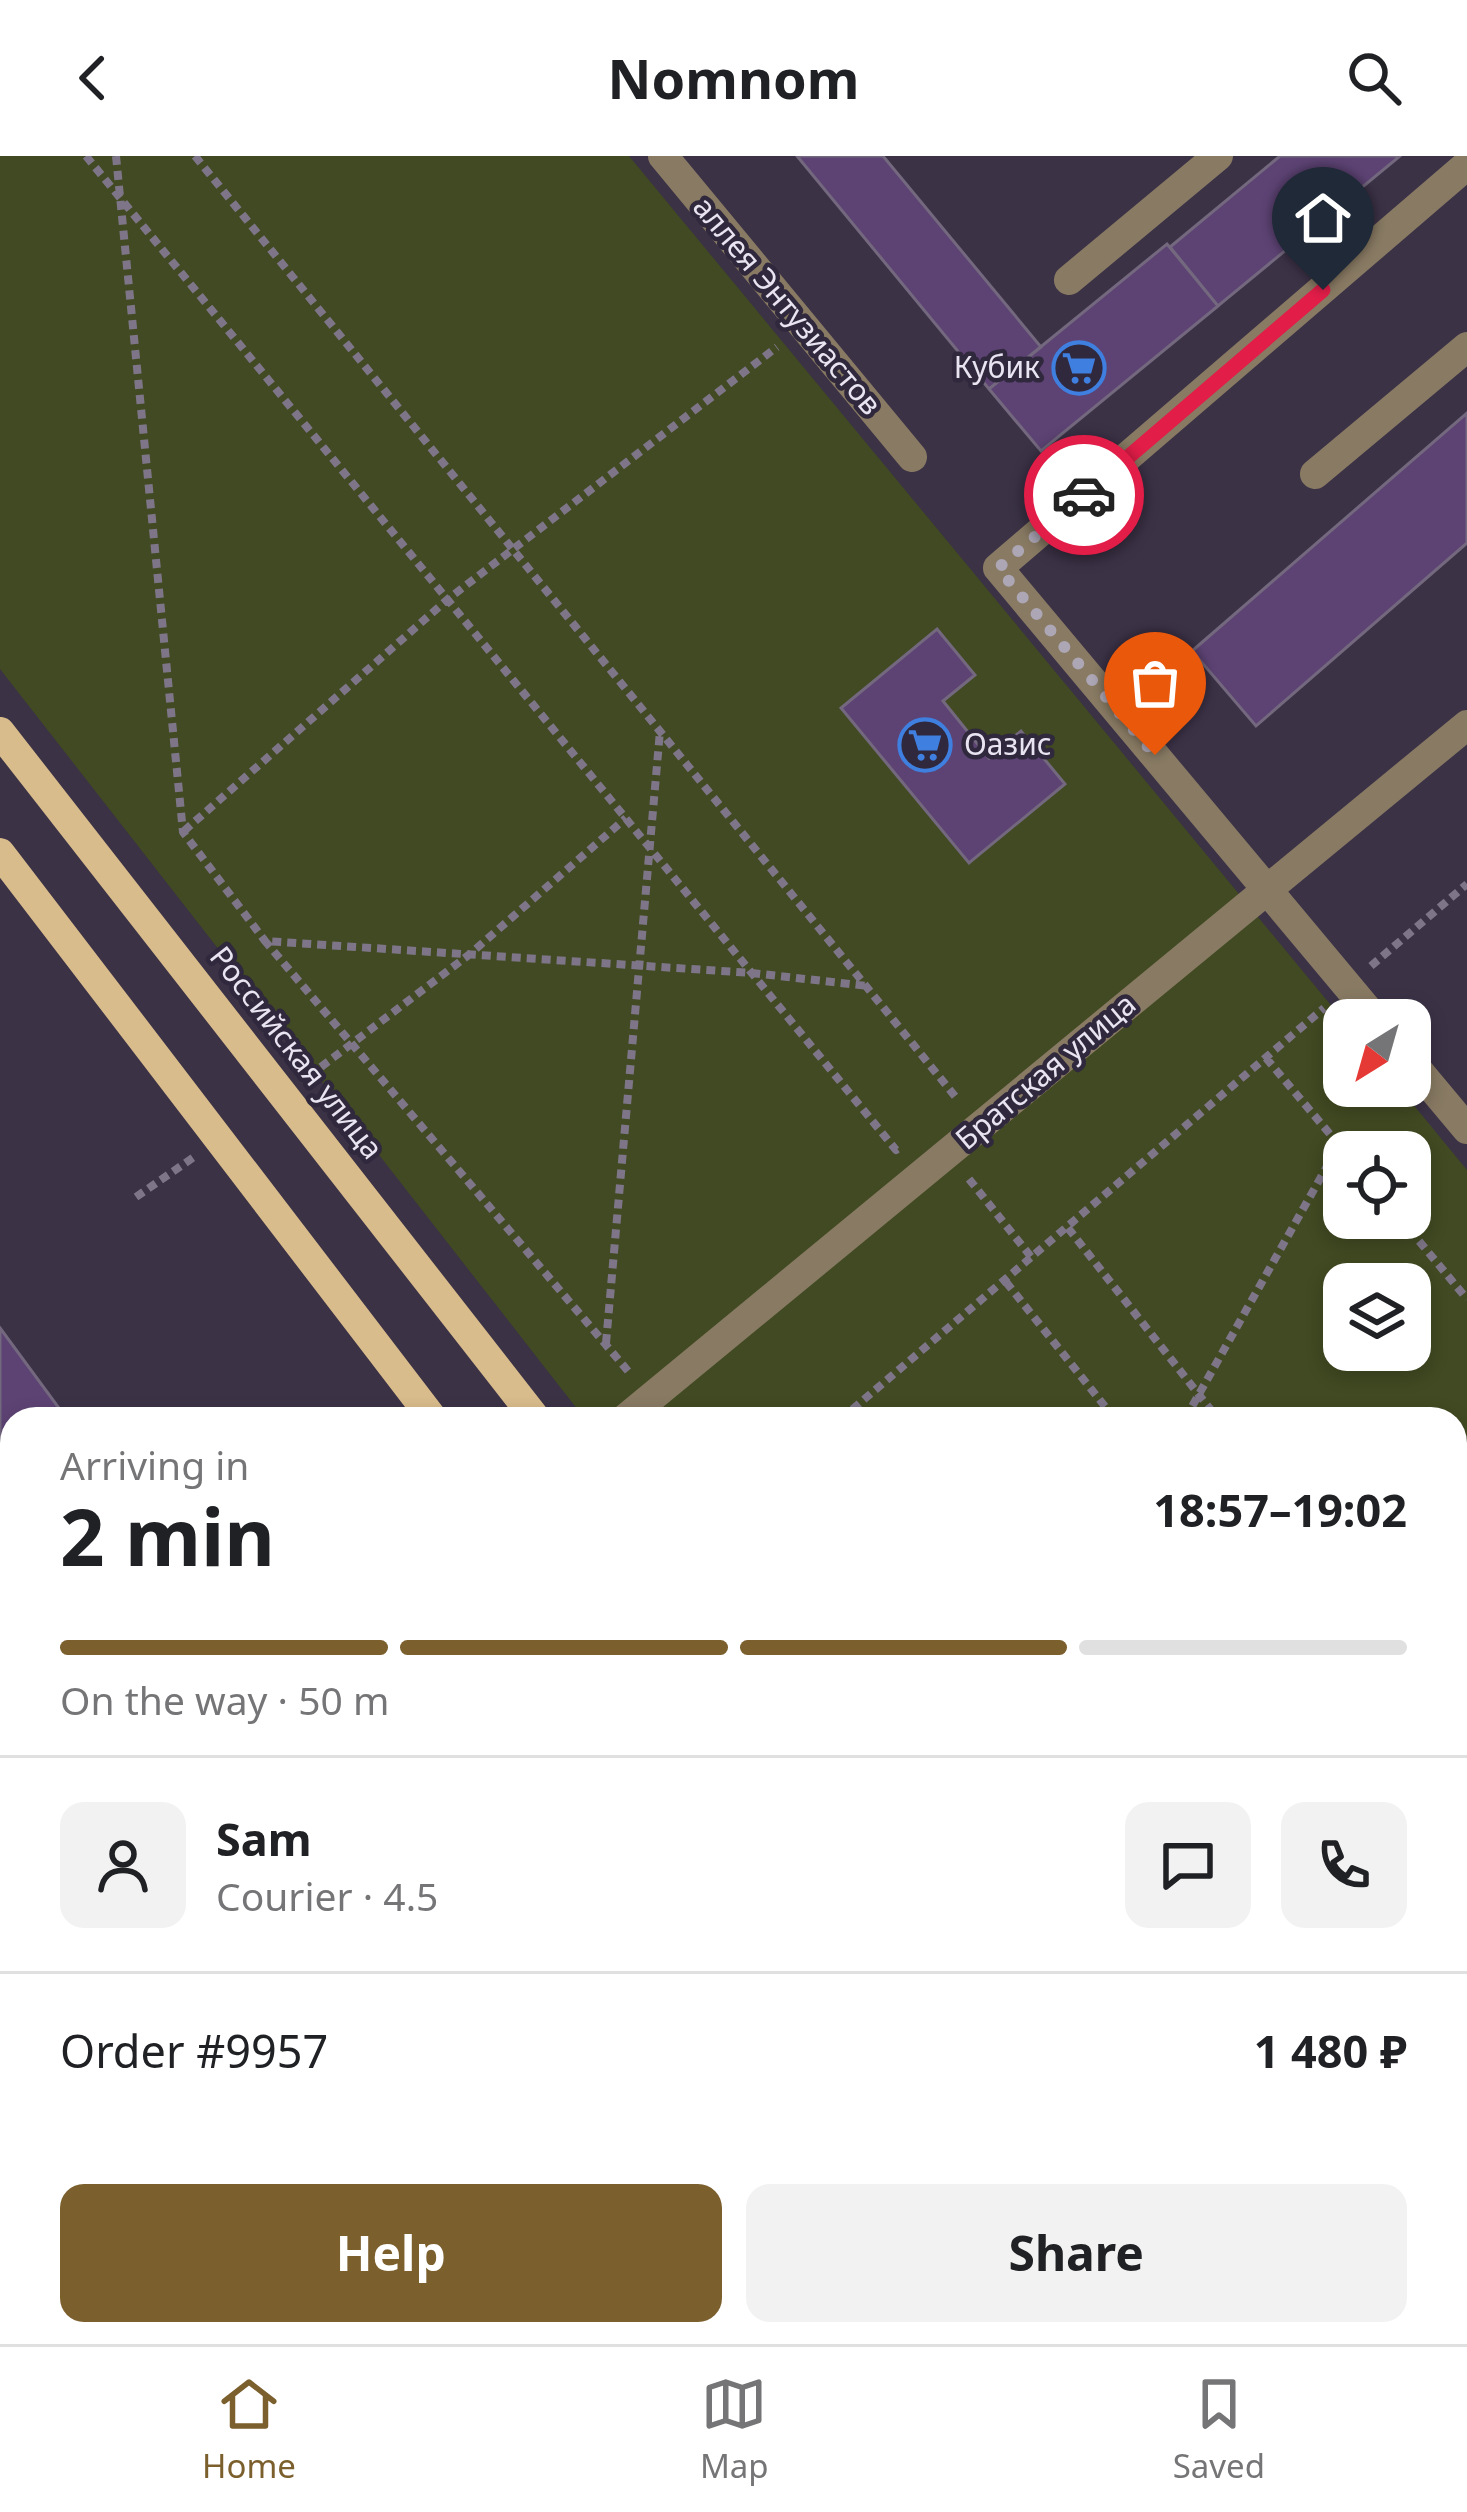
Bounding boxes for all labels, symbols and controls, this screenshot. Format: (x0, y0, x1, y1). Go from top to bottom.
text: Nomnom (608, 41, 859, 115)
icon: back (60, 45, 126, 111)
icon: search (1341, 45, 1407, 111)
pin (1272, 167, 1374, 290)
icon: home (1290, 185, 1356, 251)
street label: аллея Энтузиастов (685, 187, 892, 423)
supermarket icon: Кубик (1051, 340, 1107, 396)
place label: Кубик (954, 346, 1040, 387)
courier (1024, 435, 1144, 555)
icon: car (1051, 462, 1117, 528)
pin (1104, 632, 1206, 755)
icon: bag (1122, 650, 1188, 716)
supermarket icon: Оазис (897, 717, 953, 773)
place label: Оазис (964, 723, 1052, 764)
street label: Российская улица (201, 937, 393, 1167)
street label: Братская улица (946, 983, 1144, 1158)
north arrow (1323, 999, 1431, 1107)
map controls (1323, 999, 1431, 1371)
button: locate (1323, 1131, 1431, 1239)
button: layers (1323, 1263, 1431, 1371)
text: Arriving in (60, 1438, 249, 1491)
text: 18:57–19:02 (1153, 1479, 1407, 1540)
text: 2 min (60, 1483, 275, 1589)
text: On the way · 50 m (60, 1673, 389, 1726)
button: person (60, 1802, 186, 1928)
button: chat (1125, 1802, 1251, 1928)
button: phone (1281, 1802, 1407, 1928)
text: Sam (216, 1808, 312, 1869)
text: Courier · 4.5 (216, 1869, 438, 1922)
text: Order #9957 (60, 2020, 328, 2081)
text: 1 480 ₽ (1254, 2020, 1407, 2081)
button: Help (60, 2184, 722, 2322)
button: Share (746, 2184, 1407, 2322)
tab: Home (202, 2371, 296, 2488)
tab: Map (700, 2371, 769, 2488)
tab: Saved (1173, 2371, 1265, 2488)

